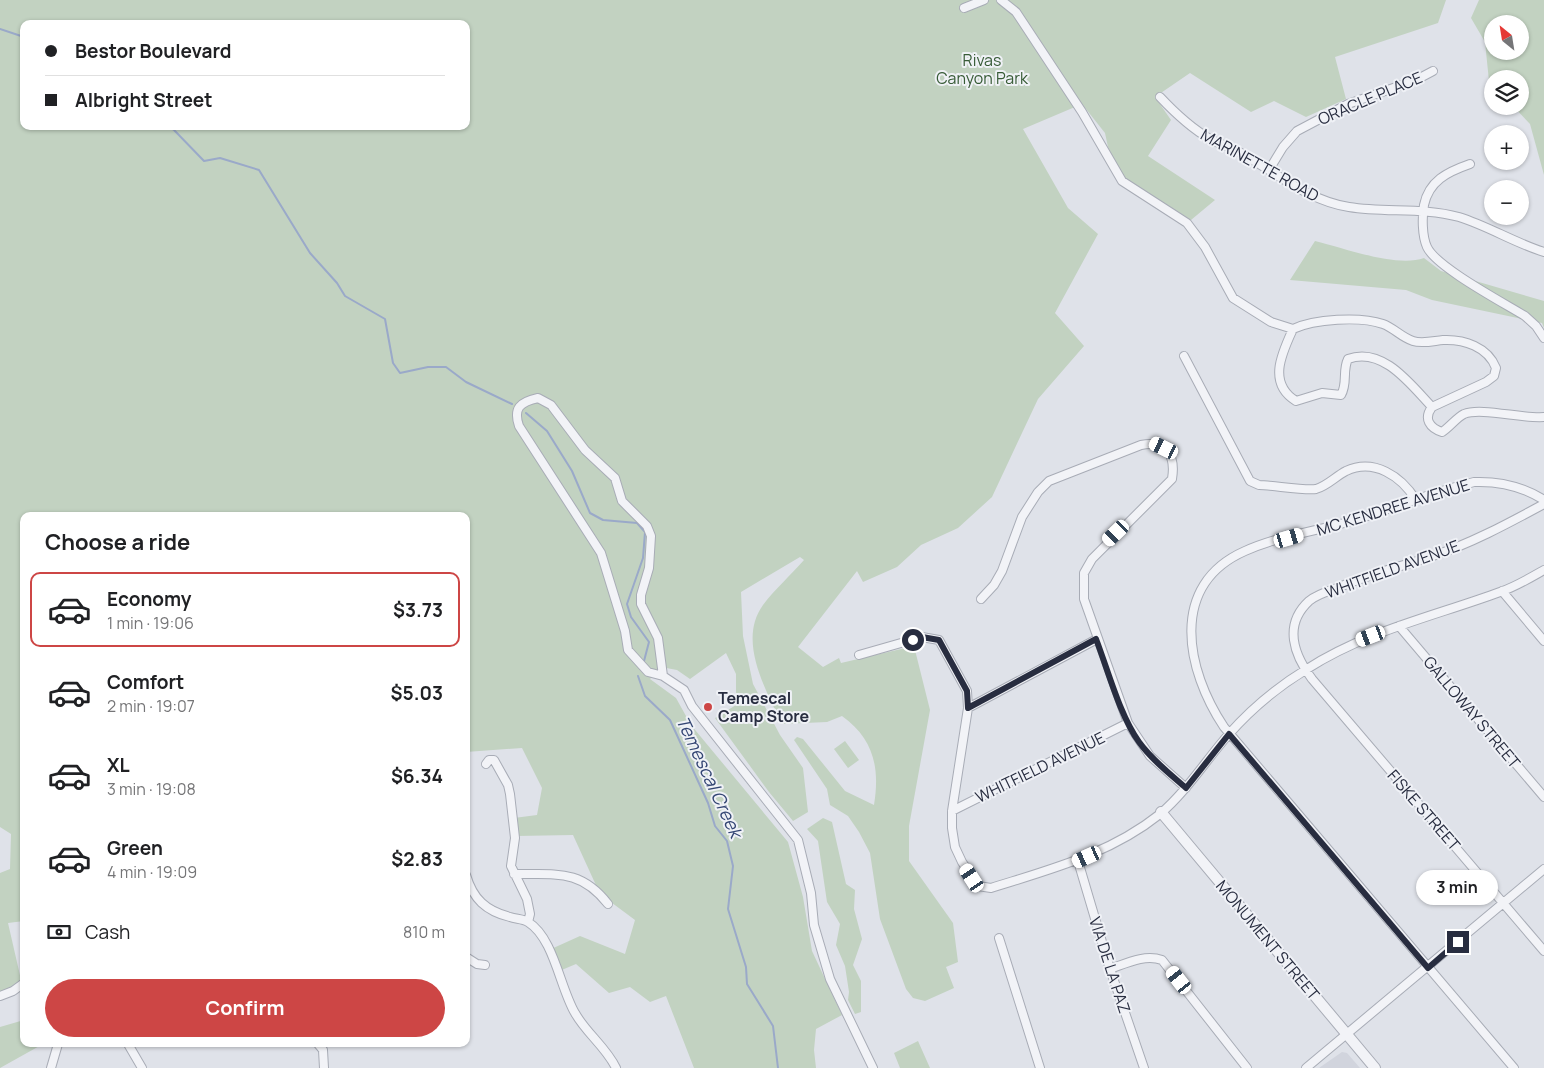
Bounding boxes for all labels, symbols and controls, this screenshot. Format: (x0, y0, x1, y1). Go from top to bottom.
north arrow (1484, 15, 1529, 60)
map controls (1484, 15, 1529, 225)
text: Bestor Boulevard (75, 38, 232, 64)
park label: Rivas Canyon Park (936, 49, 1029, 89)
street label: ORACLE PLACE (1314, 66, 1426, 130)
button: layers (1484, 70, 1529, 115)
text: Albright Street (75, 87, 213, 113)
street label: MARINETTE ROAD (1197, 123, 1323, 207)
button: + (1484, 125, 1529, 170)
button: − (1484, 180, 1529, 225)
car (1147, 435, 1180, 461)
street label: MC KENDREE AVENUE (1314, 473, 1472, 541)
car (1100, 517, 1132, 549)
text: Choose a ride (45, 527, 190, 557)
car (1272, 527, 1305, 549)
street label: WHITFIELD AVENUE (1322, 534, 1462, 604)
text: Economy (107, 586, 191, 612)
icon: car (47, 587, 92, 632)
text: $3.73 (393, 597, 443, 623)
text: 1 min · 19:06 (107, 612, 194, 634)
car (1354, 624, 1387, 648)
route start (902, 629, 924, 651)
street label: GALLOWAY STREET (1419, 651, 1526, 773)
text: Comfort (107, 669, 184, 695)
icon: car (47, 670, 92, 715)
text: $5.03 (391, 680, 443, 706)
place label: Temescal Camp Store (718, 687, 810, 727)
text: 2 min · 19:07 (107, 695, 195, 717)
marker: Temescal Camp Store (702, 701, 714, 713)
water label: Temescal Creek (671, 712, 750, 844)
street label: WHITFIELD AVENUE (972, 726, 1108, 808)
text: XL (107, 752, 130, 778)
icon: car (47, 753, 92, 798)
text: $6.34 (391, 763, 443, 789)
street label: FISKE STREET (1383, 765, 1466, 856)
text: 3 min · 19:08 (107, 778, 196, 800)
text: Green (107, 835, 163, 861)
icon: car (47, 836, 92, 881)
car (1070, 844, 1103, 870)
text: $2.83 (391, 846, 443, 872)
text: 4 min · 19:09 (107, 861, 197, 883)
car (957, 861, 986, 895)
callout: 3 min (1417, 870, 1499, 904)
street label: MONUMENT STREET (1211, 875, 1325, 1005)
text: 3 min (1436, 876, 1478, 898)
street label: VIA DE LA PAZ (1084, 914, 1136, 1016)
icon: cash (45, 918, 73, 946)
text: Cash (85, 919, 130, 945)
text: 810 m (403, 921, 445, 943)
route end (1447, 931, 1469, 953)
car (1163, 964, 1194, 996)
button: Confirm (45, 979, 445, 1037)

